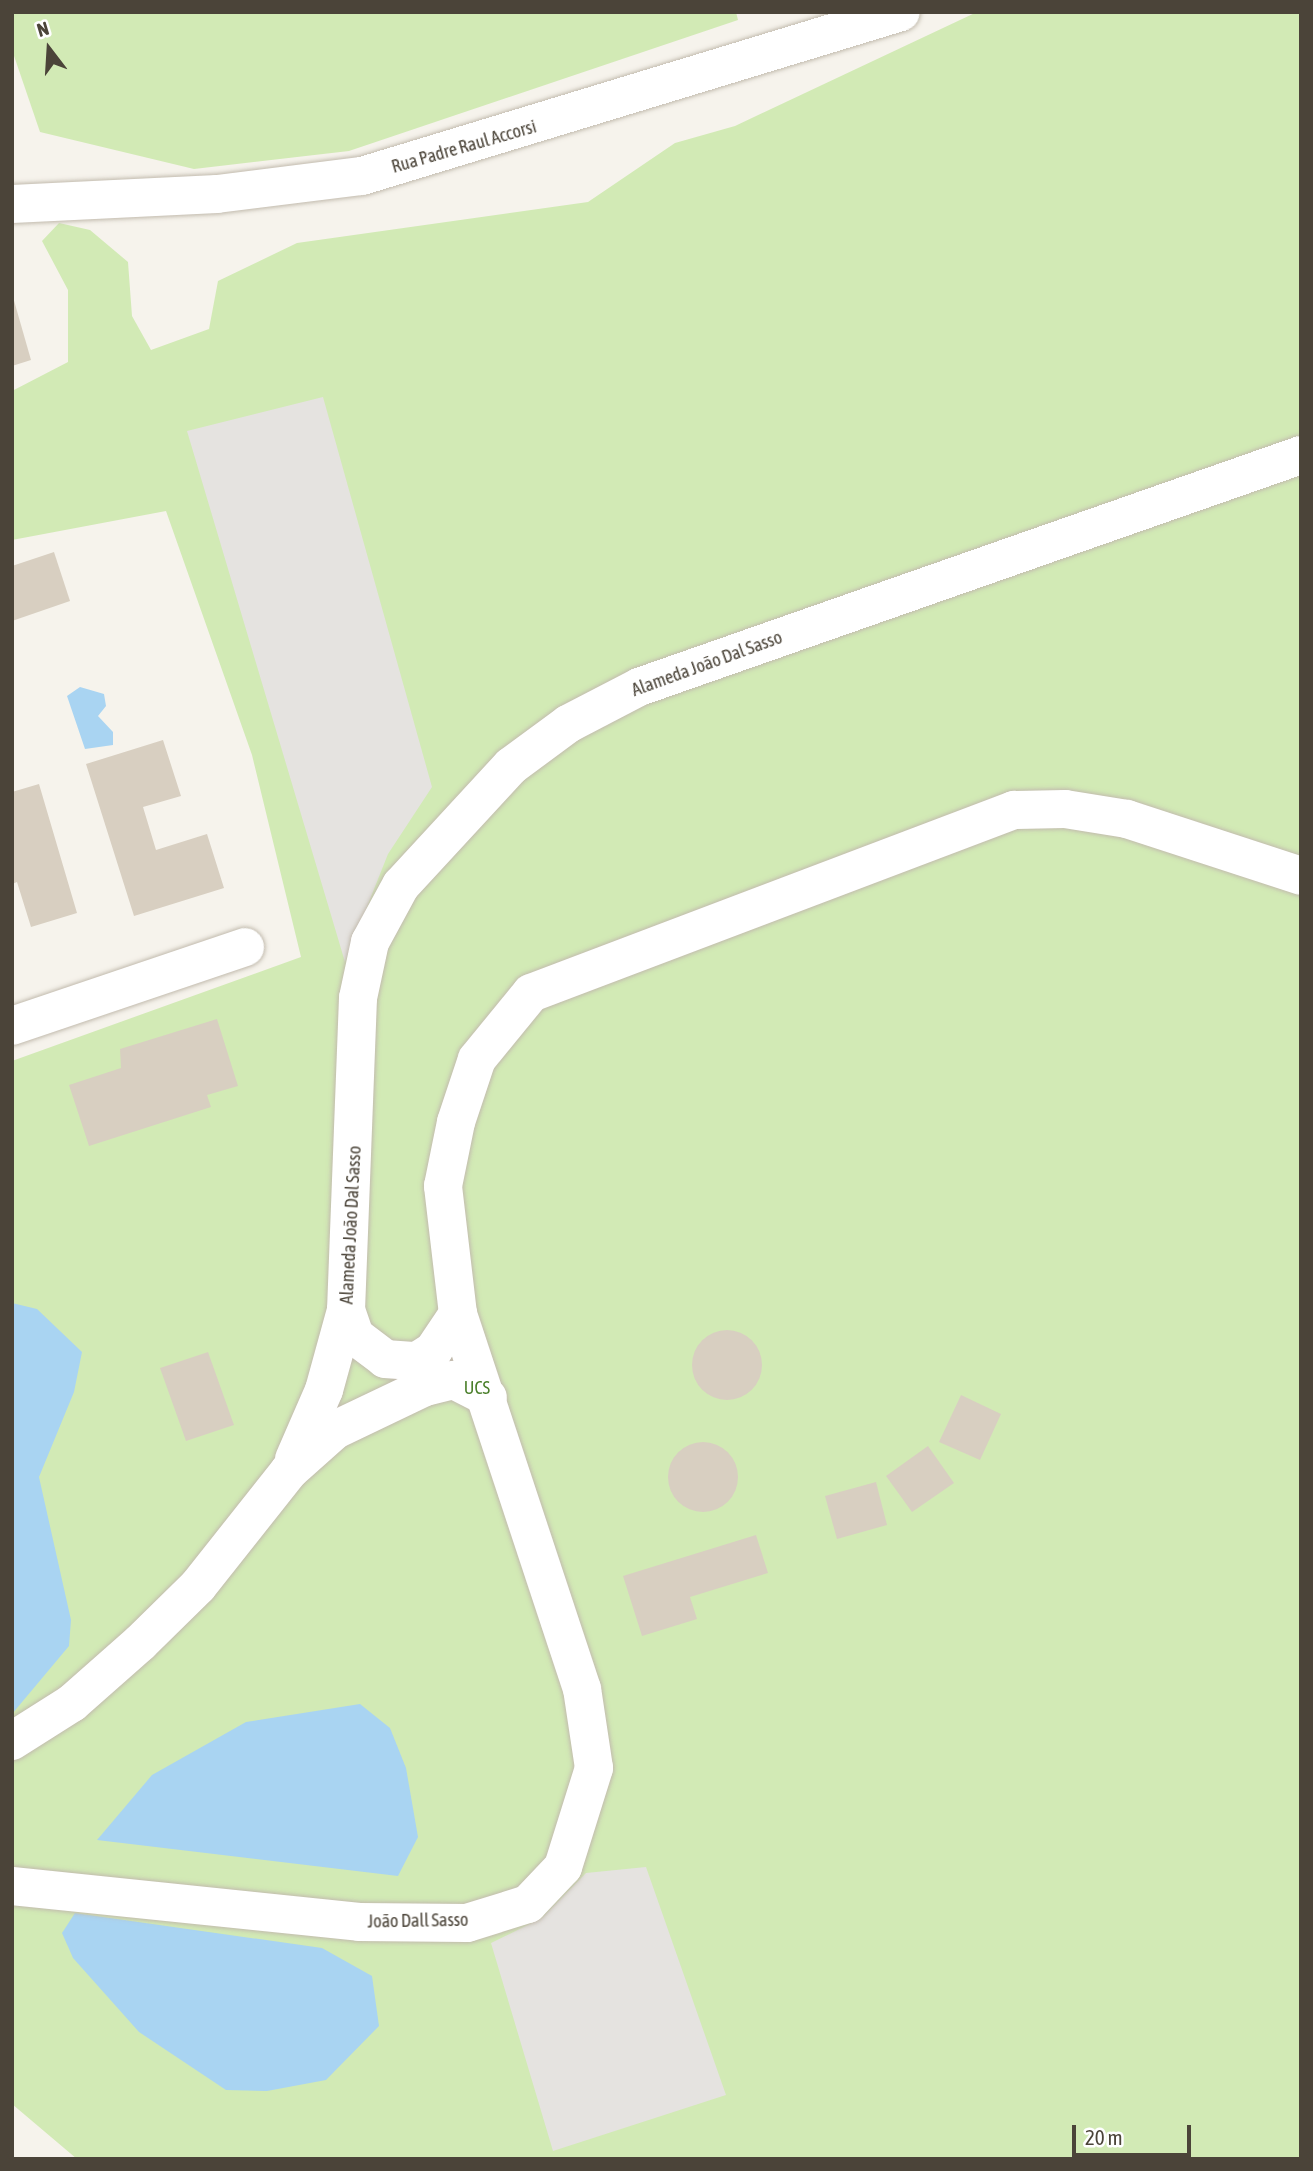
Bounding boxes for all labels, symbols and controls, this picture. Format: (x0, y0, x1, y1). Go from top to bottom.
north arrow (14, 14, 84, 84)
text: N (34, 17, 51, 41)
street label: Rua Padre Raul Accorsi (389, 116, 539, 178)
street label: Alameda João Dal Sasso (629, 627, 785, 701)
street label: Alameda João Dal Sasso (336, 1145, 366, 1305)
park label: UCS (464, 1377, 490, 1399)
street label: João Dall Sasso (367, 1909, 469, 1933)
scale bar (1075, 2112, 1194, 2156)
text: 20 m (1085, 2125, 1123, 2149)

